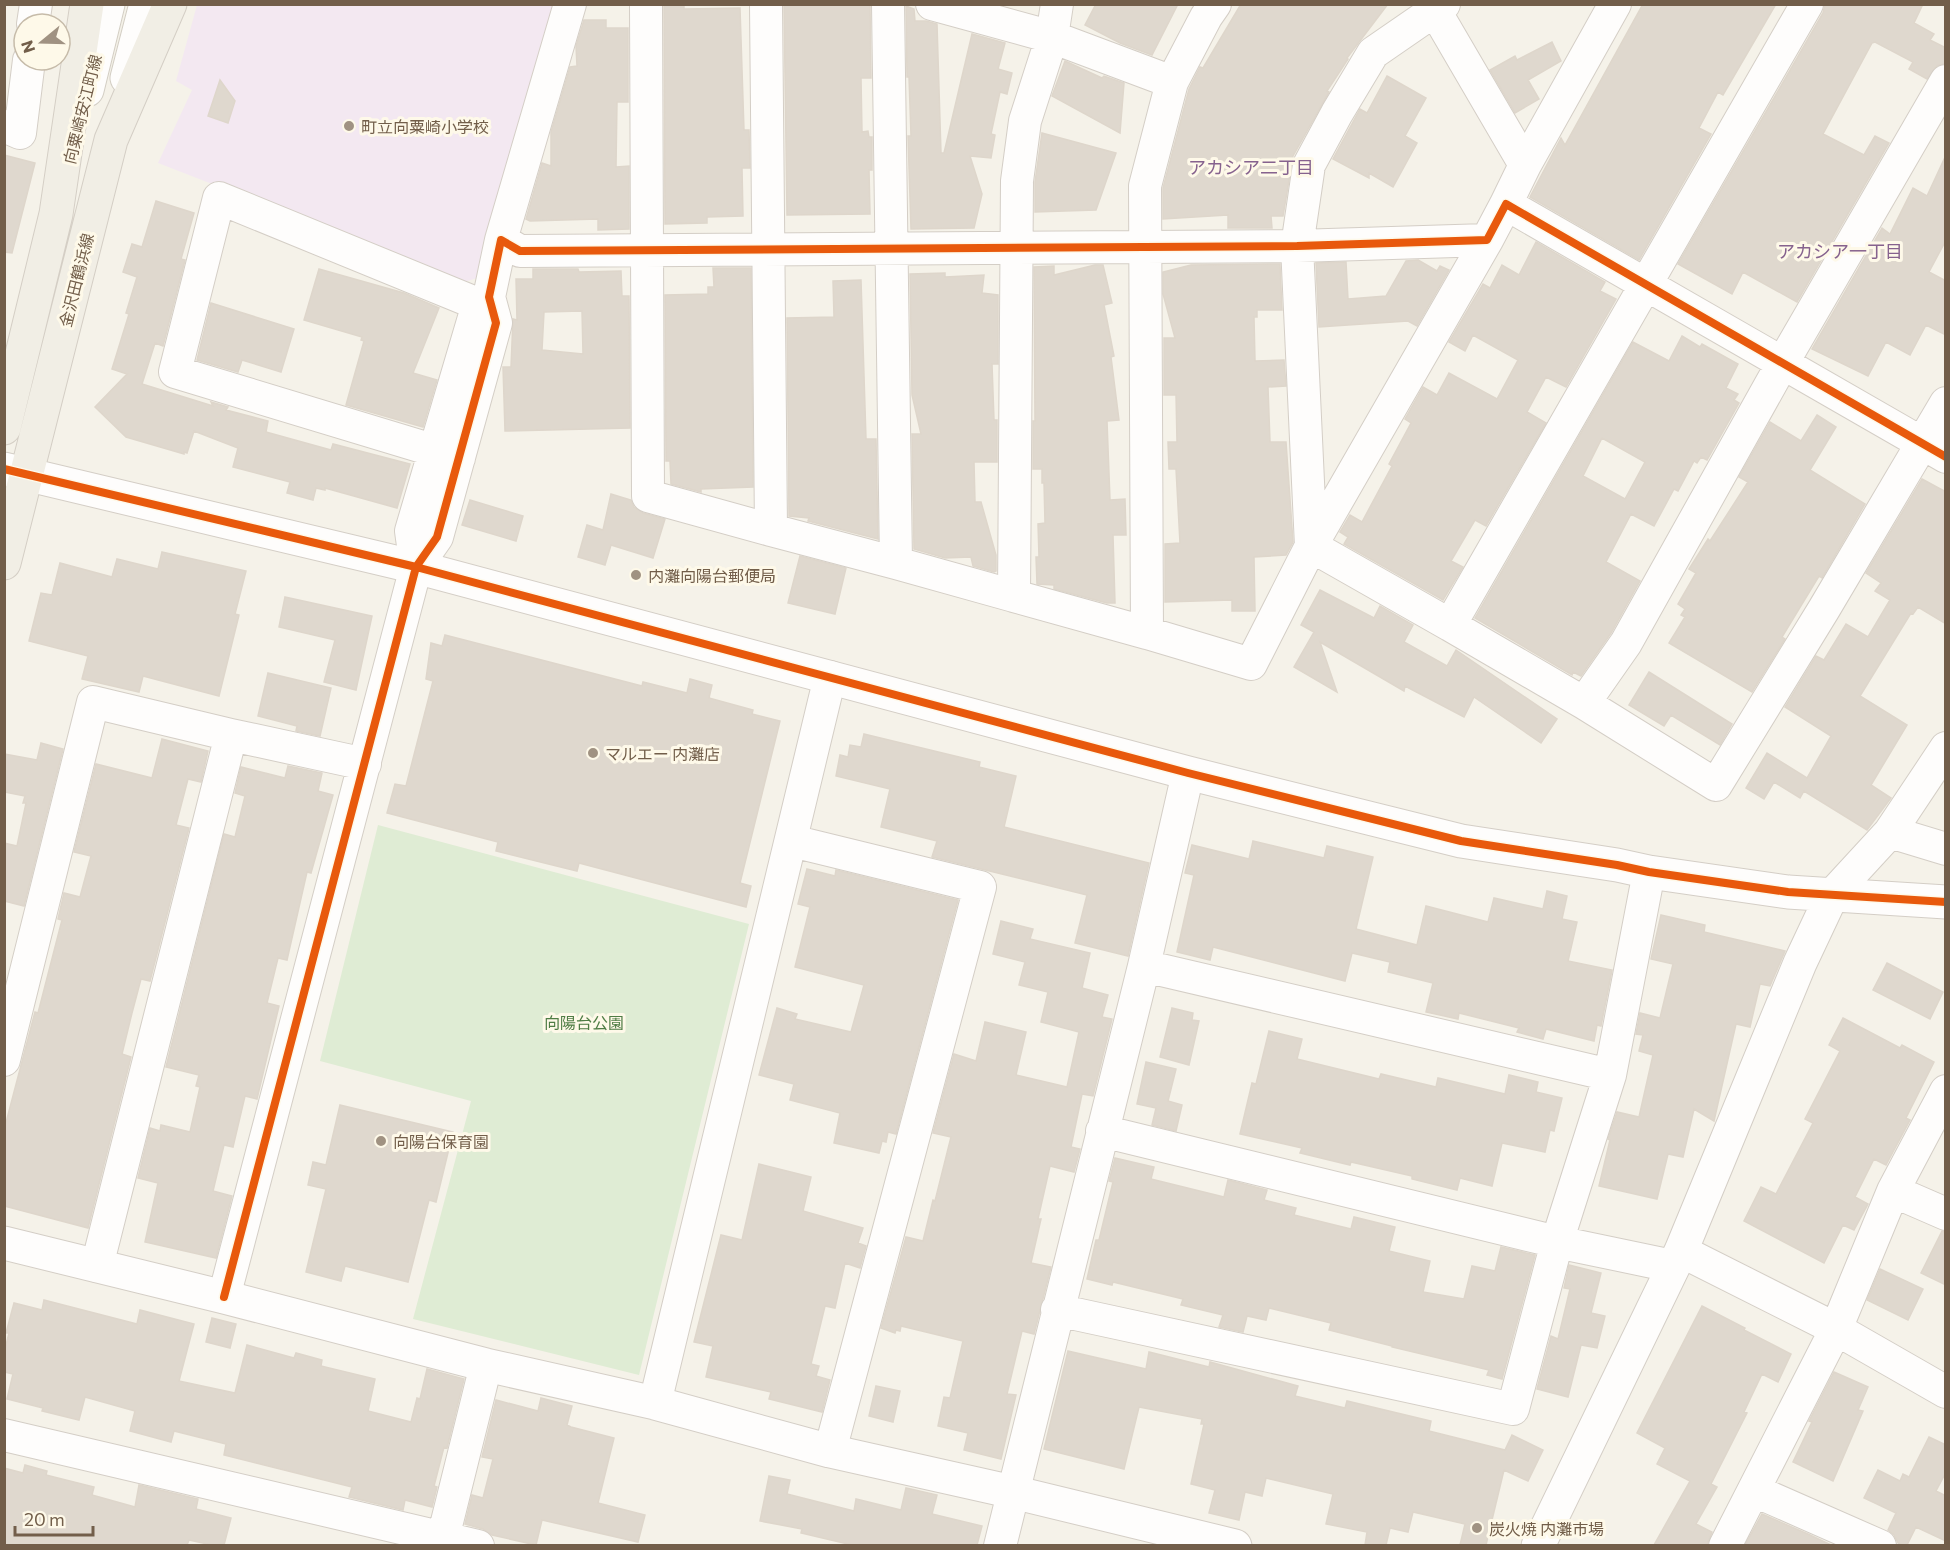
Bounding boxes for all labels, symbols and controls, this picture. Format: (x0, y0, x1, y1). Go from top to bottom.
north arrow (12, 12, 72, 72)
text: N (16, 38, 38, 56)
street label: 向粟崎安江町線 (59, 52, 105, 166)
place label: 町立向粟崎小学校 (361, 117, 489, 136)
marker: 町立向粟崎小学校 (342, 119, 356, 133)
district label: アカシア二丁目 (1188, 156, 1314, 178)
street label: 金沢田鶴浜線 (55, 231, 97, 329)
district label: アカシア一丁目 (1777, 240, 1903, 262)
place label: 内灘向陽台郵便局 (648, 566, 776, 585)
marker: 内灘向陽台郵便局 (629, 568, 643, 582)
place label: マルエー 内灘店 (605, 744, 720, 763)
marker: マルエー 内灘店 (586, 746, 600, 760)
park label: 向陽台公園 (544, 1013, 624, 1032)
place label: 向陽台保育園 (393, 1132, 489, 1151)
marker: 向陽台保育園 (374, 1134, 388, 1148)
scale bar (15, 1499, 93, 1537)
text: 20 m (24, 1508, 65, 1530)
place label: 炭火焼 内灘市場 (1489, 1519, 1604, 1538)
marker: 炭火焼 内灘市場 (1470, 1521, 1484, 1535)

